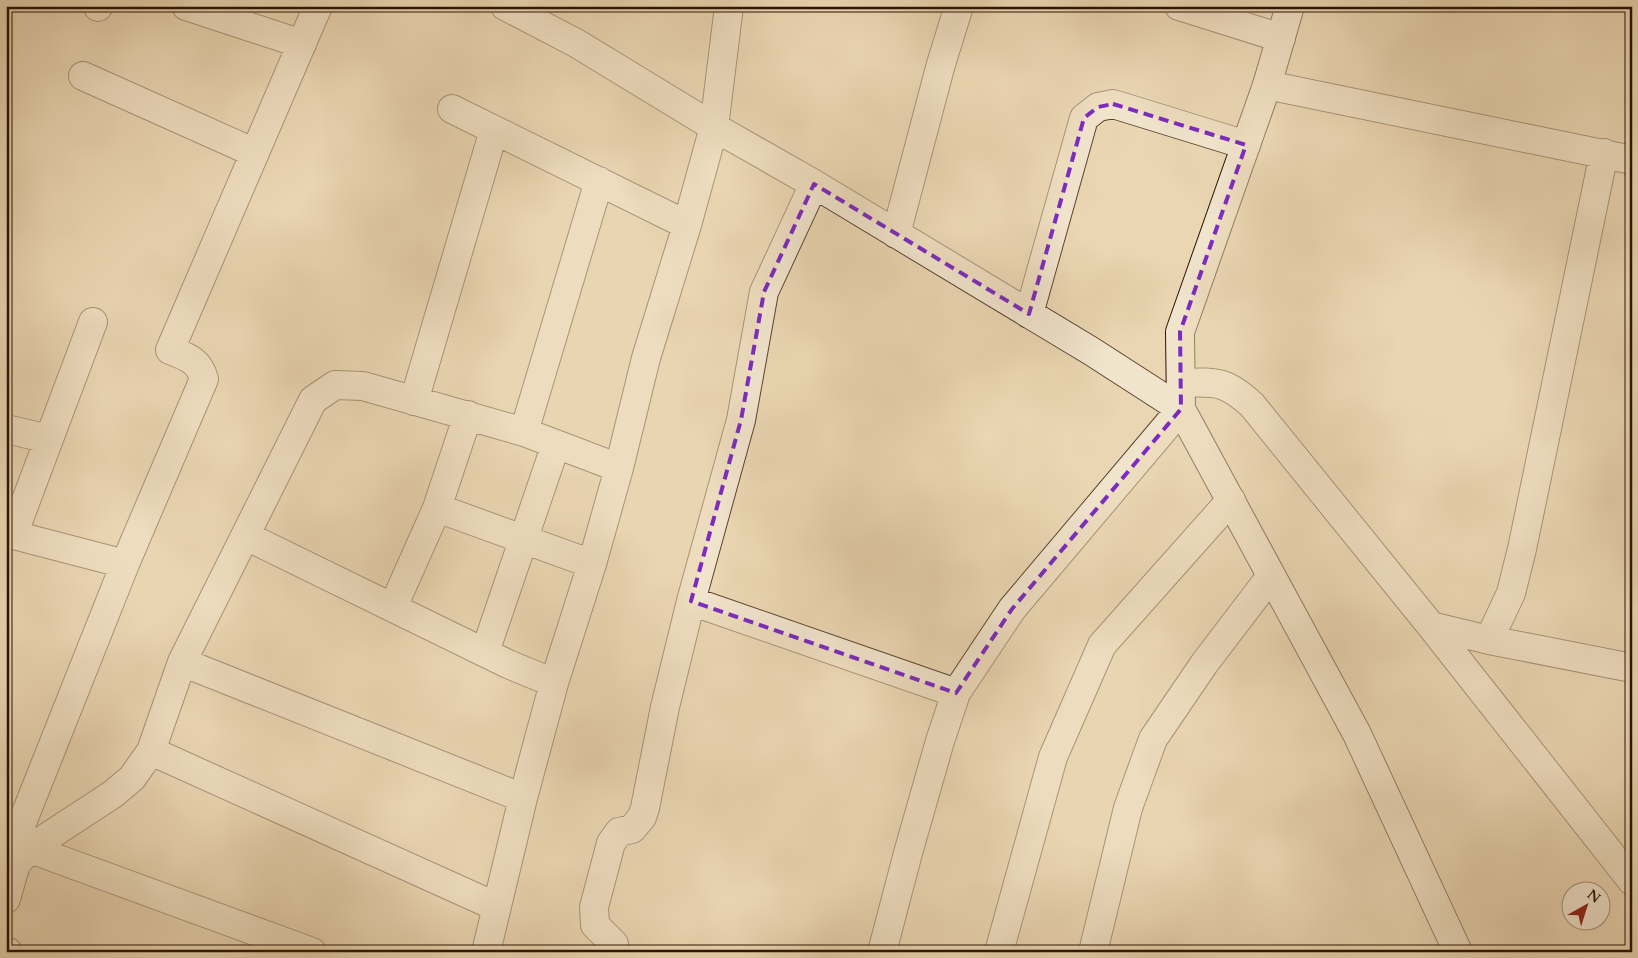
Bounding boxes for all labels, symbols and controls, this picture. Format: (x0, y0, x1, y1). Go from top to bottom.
north arrow (1560, 880, 1610, 930)
text: N (1583, 885, 1605, 907)

